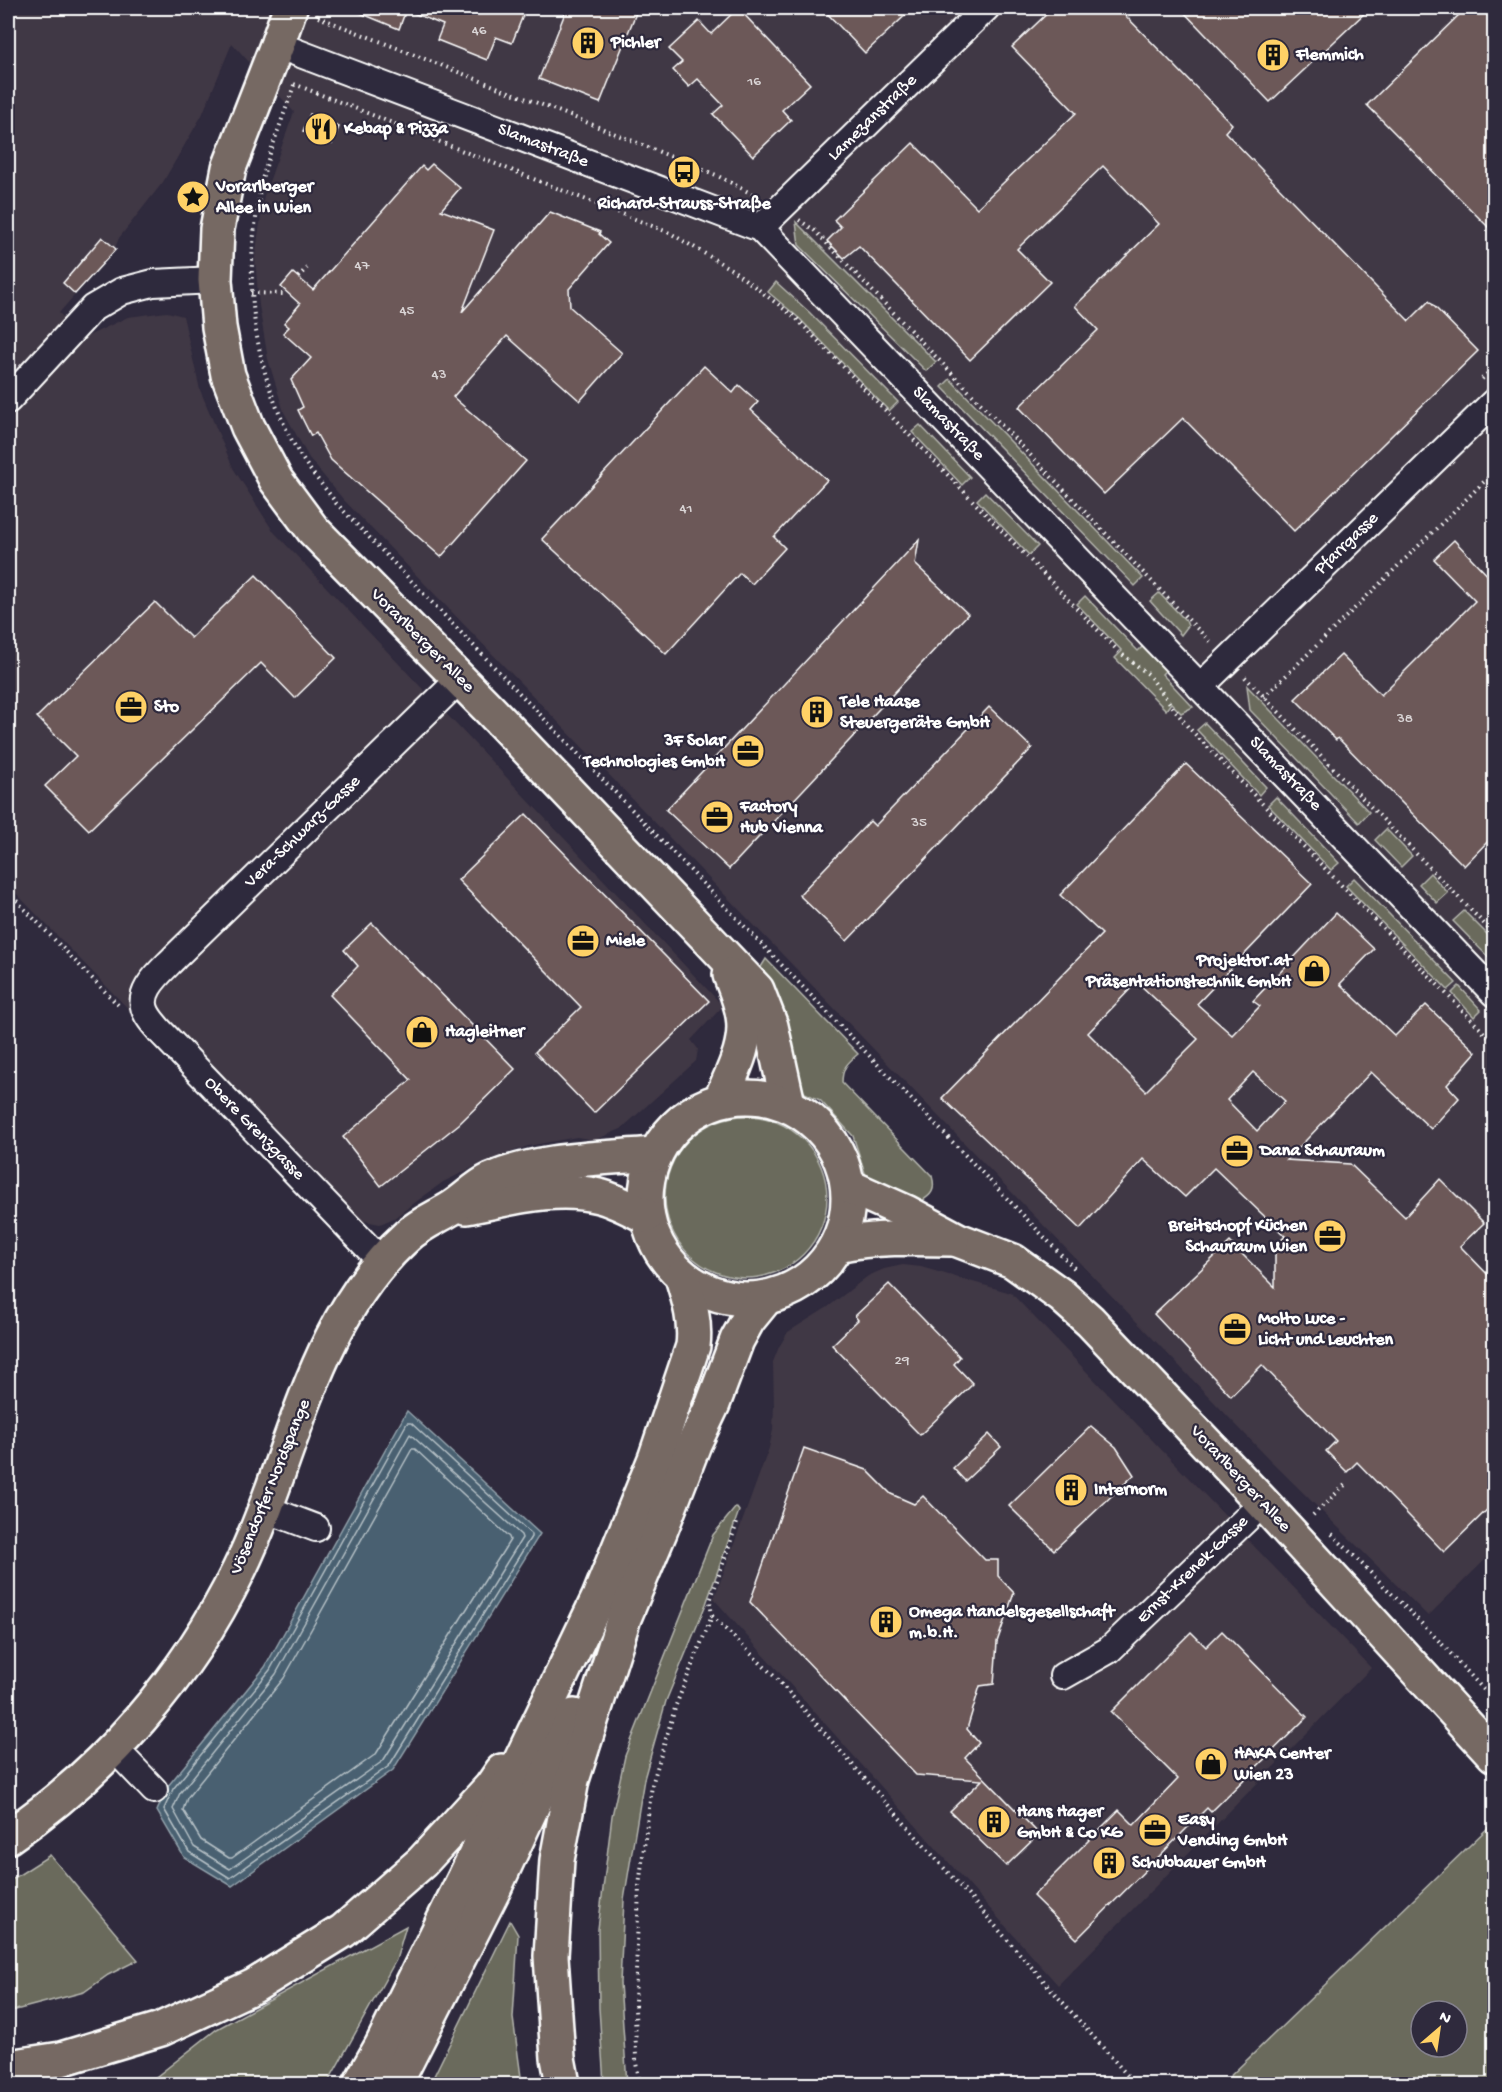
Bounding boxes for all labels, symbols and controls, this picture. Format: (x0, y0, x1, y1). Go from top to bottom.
house number: 46 (472, 22, 487, 40)
building icon: Pichler (570, 25, 606, 61)
place label: Pichler (610, 33, 663, 54)
building icon: Flemmich (1255, 37, 1291, 73)
place label: Flemmich (1295, 45, 1364, 66)
street label: Lamezanstraße (824, 70, 922, 166)
house number: 16 (746, 73, 761, 91)
restaurant icon: Kebap & Pizza (303, 111, 339, 147)
place label: Kebap & Pizza (343, 119, 449, 140)
street label: Slamastraße (495, 119, 592, 173)
bus stop icon: Richard-Strauss-Straße (666, 154, 702, 190)
place label: Vorarlberger Allee in Wien (215, 177, 316, 219)
place icon: Vorarlberger Allee in Wien (175, 179, 211, 215)
place label: Richard-Strauss-Straße (596, 194, 771, 215)
house number: 47 (355, 257, 371, 275)
house number: 45 (400, 302, 415, 320)
house number: 43 (432, 366, 447, 384)
street label: Slamastraße (907, 382, 989, 466)
house number: 41 (679, 500, 693, 518)
street label: Pfarrgasse (1310, 508, 1384, 580)
street label: Vorarlberger Allee (365, 584, 479, 698)
office icon: Sto (113, 689, 149, 725)
place label: Tele Haase Steuergeräte GmbH (838, 692, 991, 734)
building icon: Tele Haase Steuergeräte GmbH (799, 694, 835, 730)
place label: Sto (154, 697, 180, 718)
house number: 38 (1396, 710, 1413, 728)
place label: 3F Solar Technologies GmbH (582, 731, 728, 773)
street label: Slamastraße (1244, 732, 1326, 816)
office icon: 3F Solar Technologies GmbH (730, 733, 766, 769)
street label: Vera-Schwarz-Gasse (240, 771, 366, 893)
place label: Factory Hub Vienna (739, 797, 824, 839)
office icon: Factory Hub Vienna (699, 799, 735, 835)
house number: 35 (910, 814, 927, 832)
office icon: Miele (565, 923, 601, 959)
place label: Miele (606, 931, 646, 952)
place label: Projektor.at Präsentationstechnik GmbH (1085, 951, 1293, 993)
shop icon: Projektor.at Präsentationstechnik GmbH (1296, 953, 1332, 989)
shop icon: Hagleitner (404, 1014, 440, 1050)
place label: Hagleitner (445, 1022, 527, 1043)
street label: Obere Grenzgasse (199, 1073, 309, 1186)
office icon: Dana Schauraum (1219, 1133, 1255, 1169)
place label: Dana Schauraum (1258, 1141, 1385, 1162)
place label: Breitschopf Küchen Schauraum Wien (1168, 1216, 1307, 1258)
office icon: Breitschopf Küchen Schauraum Wien (1312, 1218, 1348, 1254)
place label: Molto Luce - Licht und Leuchten (1258, 1309, 1393, 1351)
office icon: Molto Luce - Licht und Leuchten (1217, 1311, 1253, 1347)
house number: 29 (895, 1352, 910, 1370)
street label: Vösendorfer Nordspange (226, 1396, 316, 1579)
street label: Vorarlberger Allee (1184, 1420, 1295, 1537)
building icon: Internorm (1053, 1472, 1089, 1508)
place label: Internorm (1094, 1480, 1167, 1501)
street label: Ernst-Krenek-Gasse (1133, 1511, 1254, 1629)
place label: Omega Handelsgesellschaft m.b.H. (909, 1602, 1116, 1644)
building icon: Omega Handelsgesellschaft m.b.H. (868, 1604, 904, 1640)
place label: HAKA Center Wien 23 (1233, 1744, 1333, 1786)
shop icon: HAKA Center Wien 23 (1193, 1746, 1229, 1782)
place label: Hans Hager GmbH & Co KG (1017, 1802, 1124, 1844)
building icon: Hans Hager GmbH & Co KG (976, 1804, 1012, 1840)
place label: Easy Vending GmbH (1177, 1810, 1288, 1852)
office icon: Easy Vending GmbH (1137, 1812, 1173, 1848)
building icon: Schubbauer GmbH (1091, 1845, 1127, 1881)
place label: Schubbauer GmbH (1132, 1853, 1267, 1874)
north arrow (1409, 1999, 1469, 2059)
text: N (1435, 2008, 1454, 2030)

